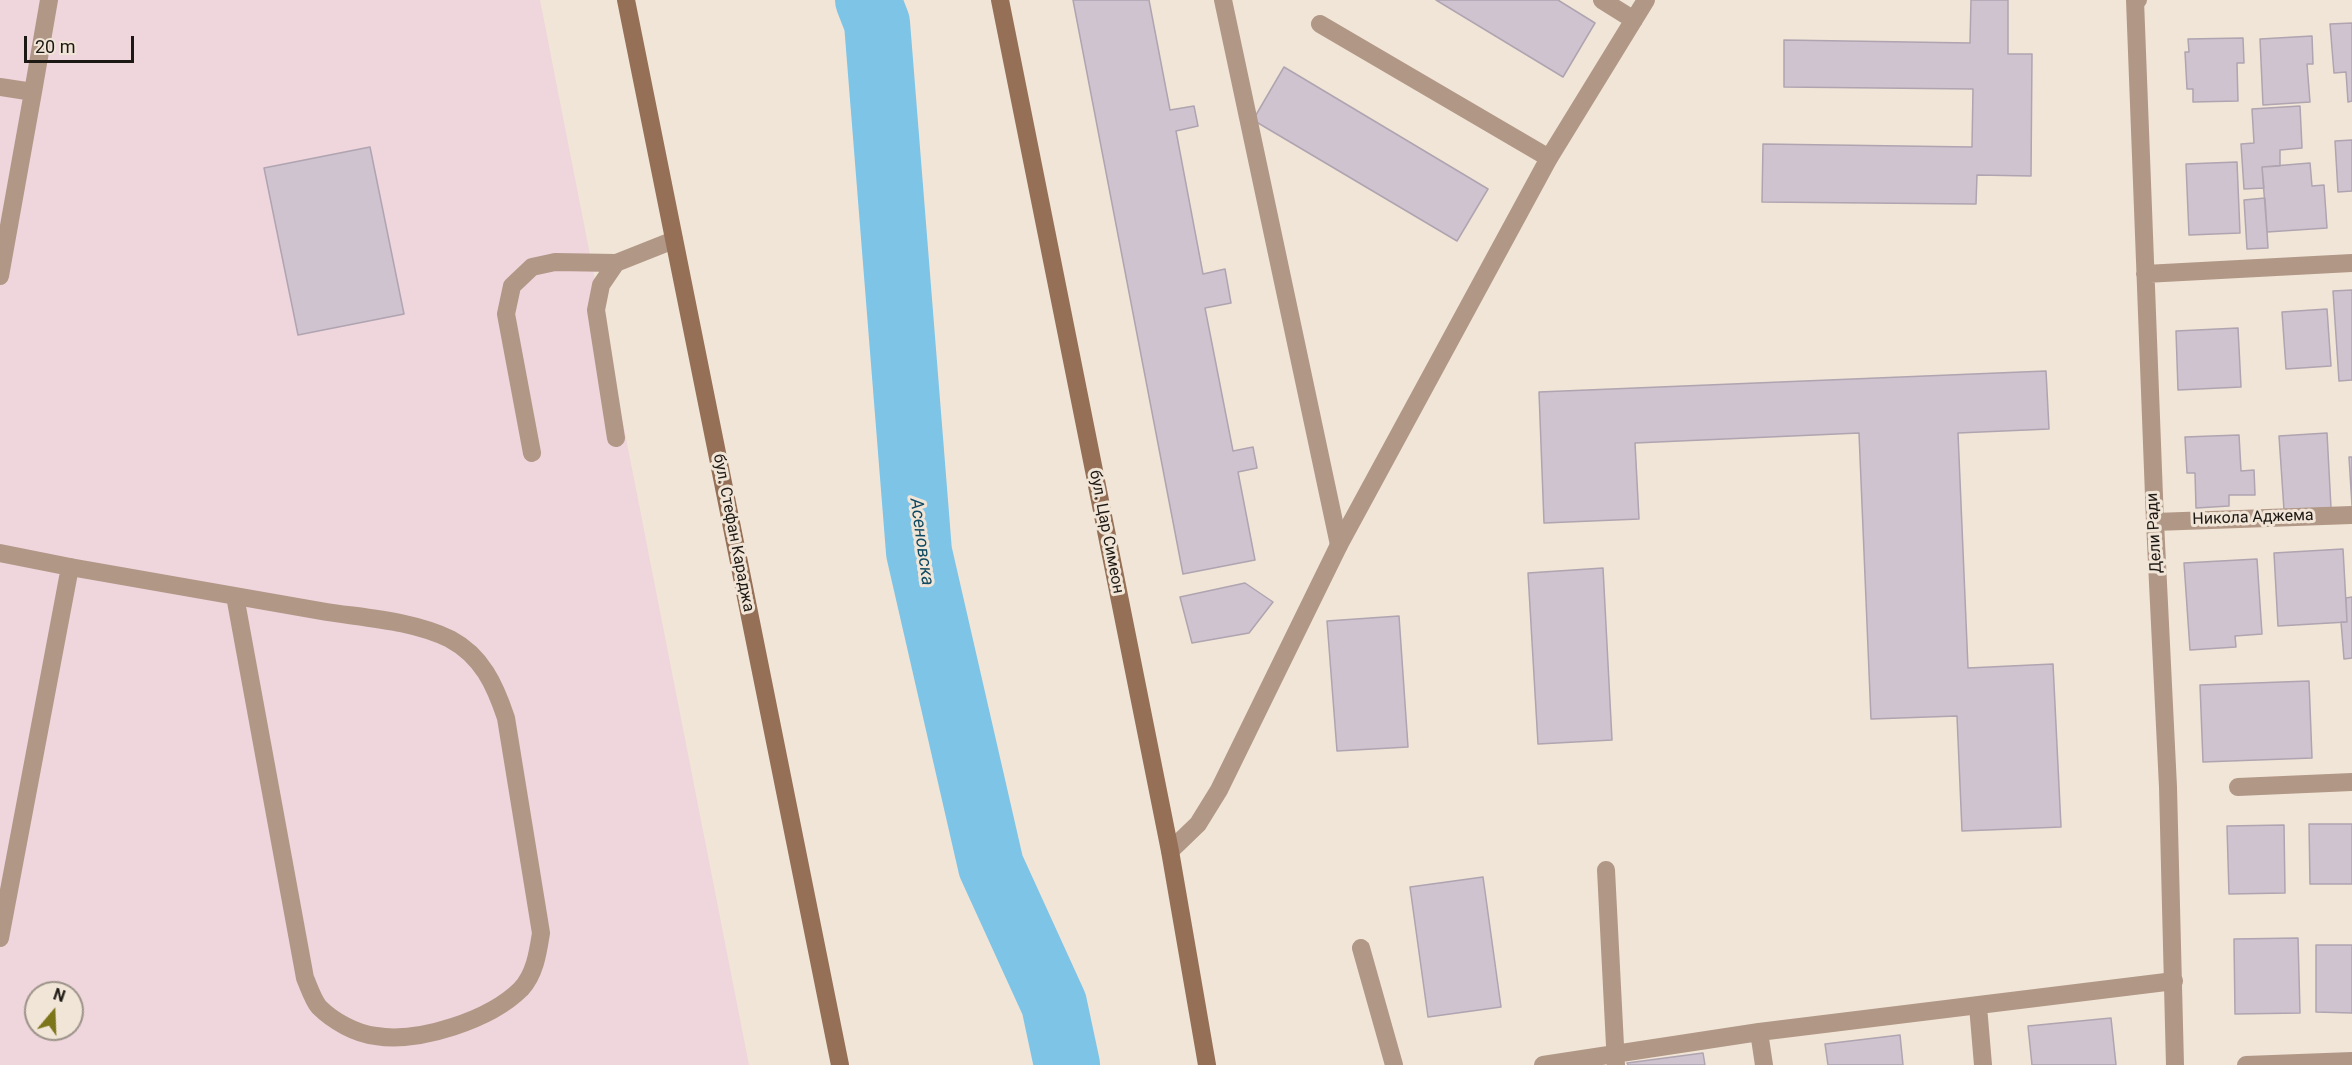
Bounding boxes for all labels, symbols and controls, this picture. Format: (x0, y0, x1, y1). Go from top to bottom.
scale bar (27, 24, 136, 62)
text: 20 m (35, 36, 75, 57)
street label: бул. Стефан Караджа (708, 452, 758, 614)
street label: бул. Цар Симеон (1085, 469, 1127, 595)
street label: Дели Ради (2143, 492, 2167, 574)
water label: Асеновска (904, 497, 938, 587)
street label: Никола Аджема (2192, 506, 2314, 530)
north arrow (24, 981, 84, 1041)
text: N (51, 985, 68, 1006)

